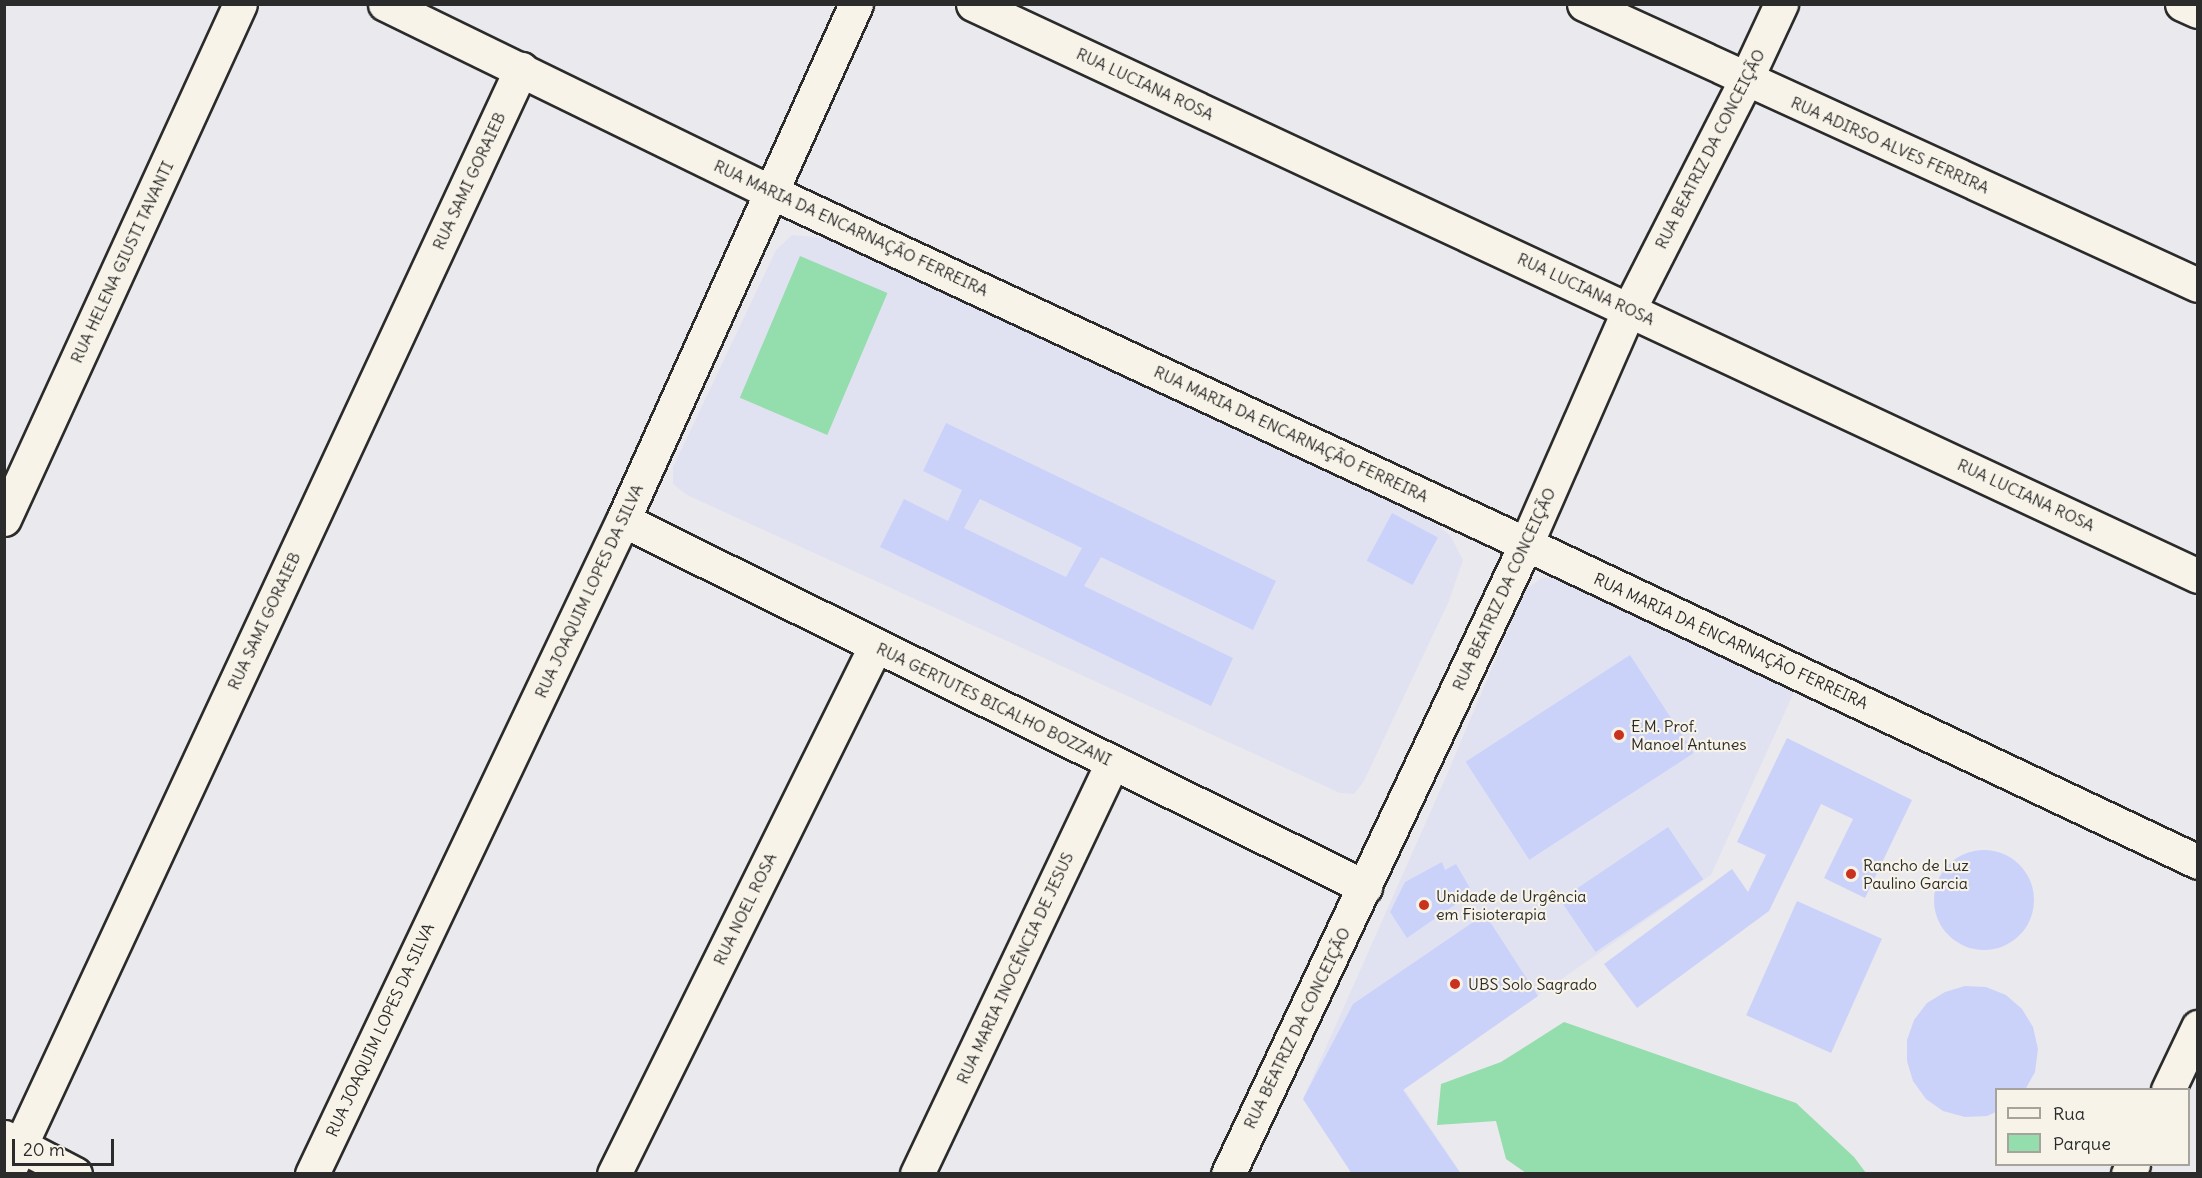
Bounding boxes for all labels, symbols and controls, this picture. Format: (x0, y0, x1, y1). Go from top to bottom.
street label: RUA LUCIANA ROSA (1073, 44, 1217, 124)
street label: RUA BEATRIZ DA CONCEIÇÃO (1651, 46, 1769, 252)
street label: RUA ADIRSO ALVES FERRIRA (1788, 93, 1992, 197)
street label: RUA SAMI GORAIEB (429, 109, 509, 253)
street label: RUA MARIA DA ENCARNAÇÃO FERREIRA (711, 156, 991, 300)
street label: RUA HELENA GIUSTI TAVANTI (67, 158, 177, 366)
street label: RUA LUCIANA ROSA (1514, 249, 1658, 329)
street label: RUA MARIA DA ENCARNAÇÃO FERREIRA (1151, 362, 1431, 506)
street label: RUA LUCIANA ROSA (1954, 455, 2098, 535)
street label: RUA JOAQUIM LOPES DA SILVA (531, 481, 647, 701)
street label: RUA BEATRIZ DA CONCEIÇÃO (1449, 485, 1559, 693)
street label: RUA SAMI GORAIEB (224, 549, 304, 693)
street label: RUA MARIA DA ENCARNAÇÃO FERREIRA (1591, 569, 1871, 713)
street label: RUA GERTUTES BICALHO BOZZANI (873, 639, 1115, 769)
place label: E.M. Prof. Manoel Antunes (1631, 716, 1747, 754)
marker: E.M. Prof. Manoel Antunes (1612, 728, 1626, 742)
street label: RUA MARIA INOCÊNCIA DE JESUS (953, 849, 1077, 1087)
street label: RUA NOEL ROSA (710, 850, 780, 968)
place label: Rancho de Luz Paulino Garcia (1863, 855, 1969, 893)
marker: Rancho de Luz Paulino Garcia (1844, 867, 1858, 881)
place label: Unidade de Urgência em Fisioterapia (1436, 886, 1586, 924)
marker: Unidade de Urgência em Fisioterapia (1417, 898, 1431, 912)
street label: RUA JOAQUIM LOPES DA SILVA (322, 920, 438, 1140)
street label: RUA BEATRIZ DA CONCEIÇÃO (1240, 924, 1354, 1132)
place label: UBS Solo Sagrado (1468, 974, 1597, 994)
marker: UBS Solo Sagrado (1446, 975, 1464, 993)
legend (1995, 1088, 2190, 1166)
text: Rua (2053, 1102, 2085, 1125)
scale bar (15, 1127, 117, 1165)
text: Parque (2053, 1132, 2111, 1155)
text: 20 m (23, 1138, 65, 1161)

